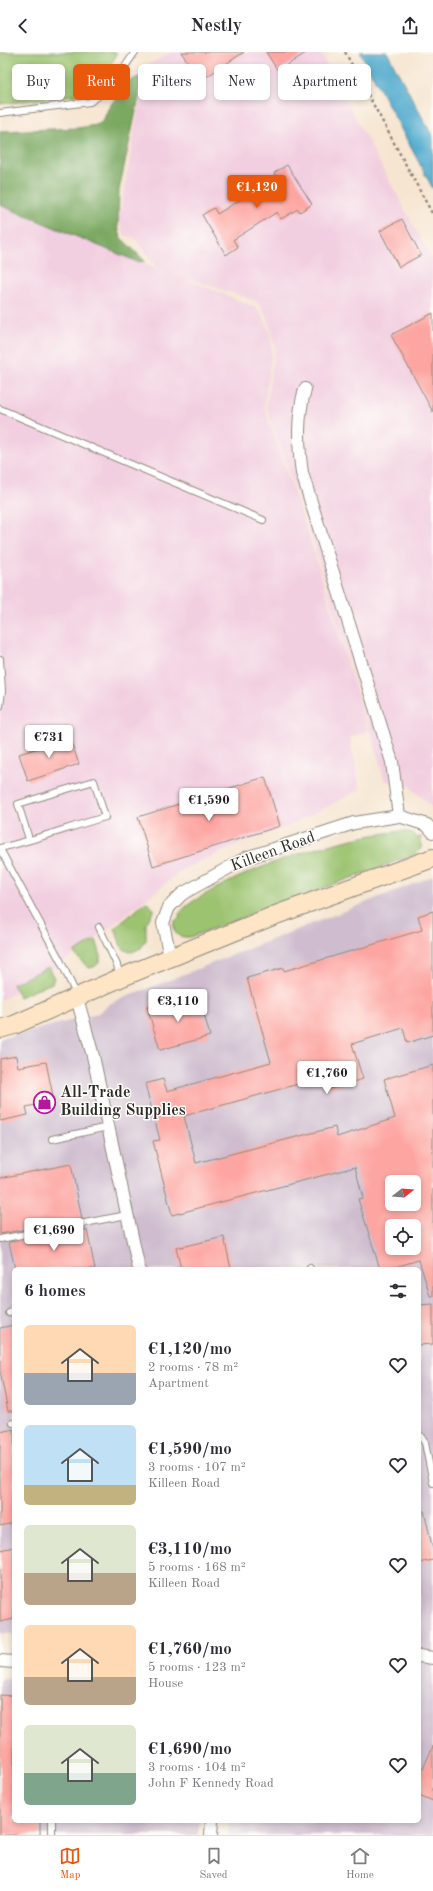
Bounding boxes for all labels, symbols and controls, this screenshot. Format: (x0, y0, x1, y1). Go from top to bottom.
icon: back (12, 15, 34, 37)
icon: share (399, 15, 421, 37)
text: Nestly (191, 17, 242, 35)
chip: Buy (12, 64, 65, 100)
chip: Rent (73, 64, 130, 100)
chip: Filters (138, 64, 206, 100)
chip: New (214, 64, 270, 100)
chip: Apartment (278, 64, 371, 100)
pin: €1,120 (224, 175, 290, 209)
text: €1,120 (236, 181, 278, 194)
pin: €731 (25, 725, 73, 759)
text: €731 (34, 731, 64, 744)
pin: €1,590 (176, 788, 242, 822)
text: €1,590 (188, 794, 230, 807)
street label: Killeen Road (229, 829, 317, 875)
pin: €3,110 (145, 989, 211, 1023)
text: €3,110 (157, 995, 199, 1008)
pin: €1,760 (294, 1061, 360, 1095)
text: €1,760 (306, 1067, 348, 1080)
place label: All-Trade Building Supplies (60, 1085, 186, 1119)
shop icon: All-Trade Building Supplies (31, 1089, 57, 1115)
north arrow (385, 1175, 421, 1211)
map controls (385, 1175, 421, 1255)
pin: €1,690 (21, 1218, 87, 1252)
button: locate (385, 1219, 421, 1255)
text: €1,690 (33, 1224, 75, 1237)
icon: filters (387, 1280, 409, 1302)
text: 6 homes (24, 1283, 86, 1300)
icon: home (56, 1341, 104, 1389)
text: €1,120/mo (148, 1341, 232, 1358)
icon: heart (387, 1354, 409, 1376)
text: 2 rooms · 78 m² (148, 1361, 238, 1374)
text: Apartment (148, 1377, 209, 1390)
icon: home (56, 1441, 104, 1489)
text: €1,590/mo (148, 1441, 232, 1458)
icon: heart (387, 1454, 409, 1476)
text: 3 rooms · 107 m² (148, 1461, 246, 1474)
text: Killeen Road (148, 1477, 220, 1490)
icon: home (56, 1541, 104, 1589)
text: €3,110/mo (148, 1541, 232, 1558)
icon: heart (387, 1554, 409, 1576)
text: 5 rooms · 168 m² (148, 1561, 246, 1574)
text: Killeen Road (148, 1577, 220, 1590)
icon: home (56, 1641, 104, 1689)
text: €1,760/mo (148, 1641, 232, 1658)
icon: heart (387, 1654, 409, 1676)
text: 5 rooms · 123 m² (148, 1661, 246, 1674)
text: House (148, 1677, 183, 1690)
icon: home (56, 1741, 104, 1789)
text: €1,690/mo (148, 1741, 232, 1758)
icon: heart (387, 1754, 409, 1776)
text: 3 rooms · 104 m² (148, 1761, 246, 1774)
text: John F Kennedy Road (148, 1777, 274, 1790)
tab: Map (59, 1845, 81, 1883)
tab: Saved (200, 1845, 228, 1883)
tab: Home (346, 1845, 374, 1883)

